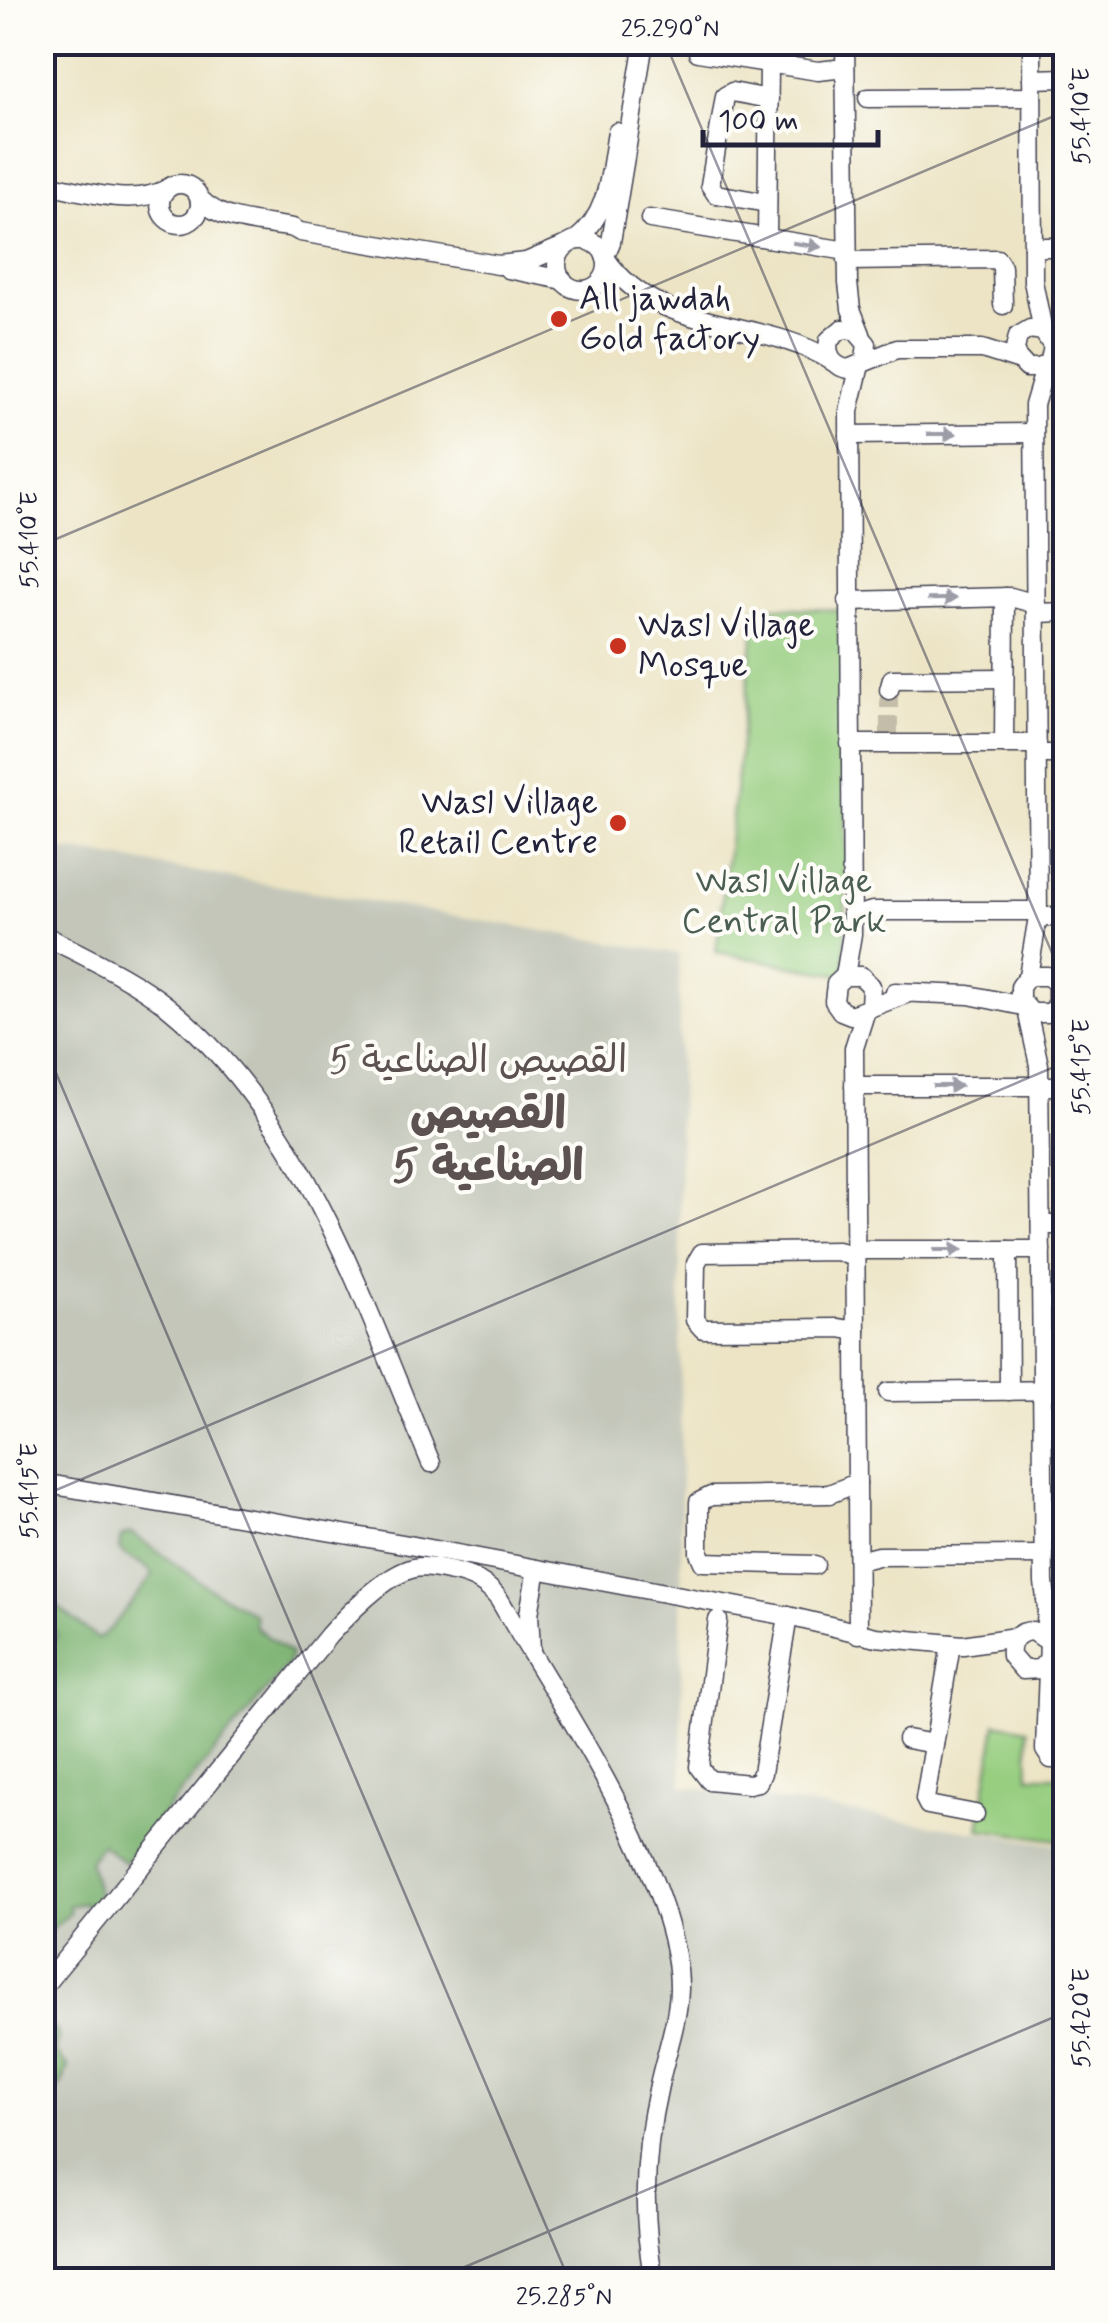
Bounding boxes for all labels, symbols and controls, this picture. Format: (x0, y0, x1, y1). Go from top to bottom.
text: 25.290°N (621, 13, 719, 46)
text: 55.410°E (1066, 67, 1099, 165)
scale bar (703, 85, 878, 147)
text: 100 m (718, 102, 799, 141)
one-way arrow (792, 238, 823, 253)
place label: All jawdah Gold factory (579, 276, 760, 362)
marker: All jawdah Gold factory (548, 308, 570, 330)
one-way arrow (926, 426, 958, 442)
text: 55.410°E (14, 491, 47, 589)
one-way arrow (927, 590, 959, 606)
place label: Wasl Village Mosque (638, 603, 815, 689)
marker: Wasl Village Mosque (607, 635, 629, 657)
place label: Wasl Village Retail Centre (399, 780, 598, 866)
marker: Wasl Village Retail Centre (607, 812, 629, 834)
park label: Wasl Village Central Park (681, 859, 887, 945)
text: 55.415°E (1066, 1019, 1099, 1115)
district label: القصيص الصناعية 5 (329, 1037, 627, 1086)
one-way arrow (931, 1078, 963, 1094)
district label: القصيص الصناعية 5 (392, 1086, 584, 1197)
one-way arrow (933, 1242, 965, 1258)
text: 55.415°E (14, 1443, 47, 1539)
text: 55.420°E (1066, 1968, 1099, 2068)
text: 25.285°N (516, 2281, 612, 2314)

